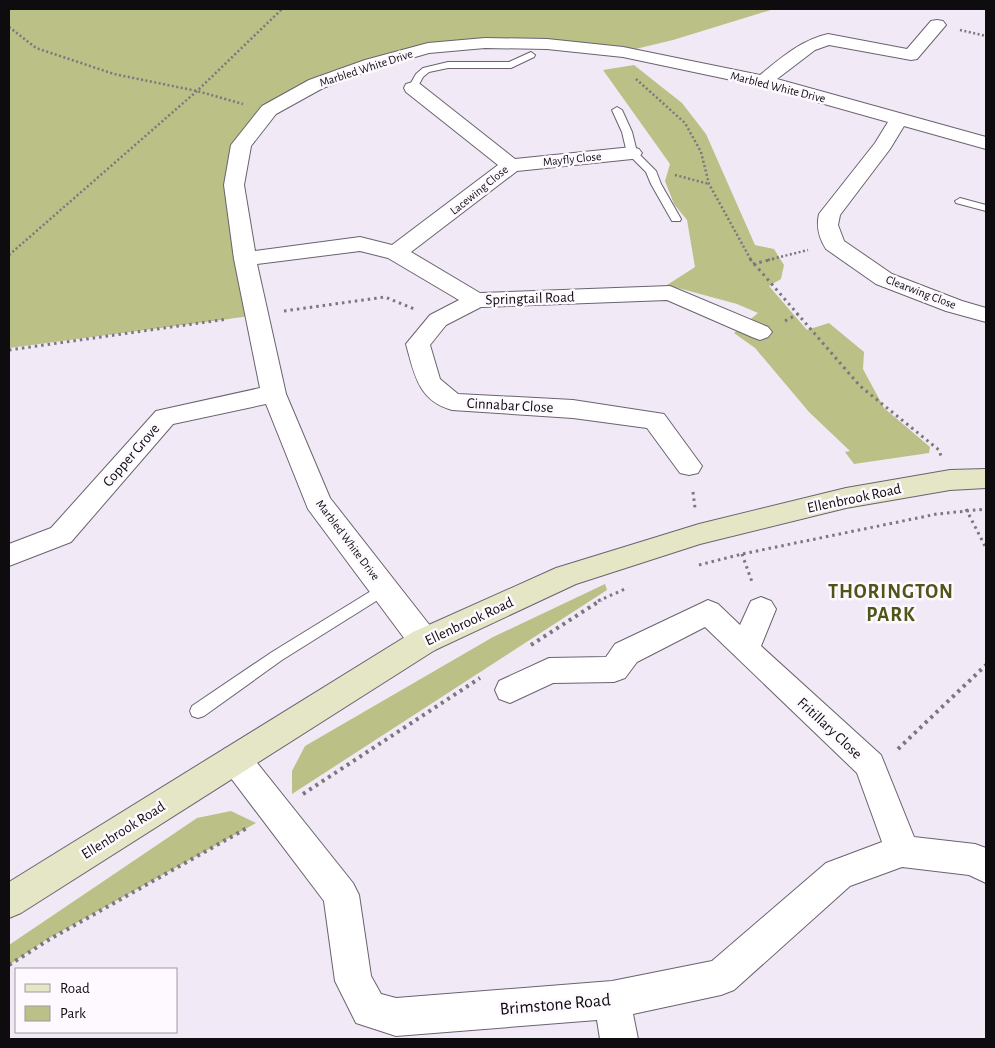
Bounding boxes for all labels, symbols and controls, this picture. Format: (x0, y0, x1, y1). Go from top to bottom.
street label: Marbled White Drive (318, 47, 414, 89)
street label: Marbled White Drive (729, 69, 827, 105)
street label: Mayfly Close (542, 150, 602, 169)
street label: Lacewing Close (448, 163, 510, 217)
street label: Clearwing Close (884, 273, 958, 311)
street label: Springtail Road (485, 289, 575, 308)
street label: Cinnabar Close (466, 396, 554, 415)
street label: Copper Grove (100, 421, 163, 490)
street label: Ellenbrook Road (806, 481, 903, 516)
street label: Marbled White Drive (314, 497, 382, 583)
district label: THORINGTON PARK (828, 582, 954, 625)
street label: Ellenbrook Road (423, 594, 516, 648)
street label: Fritillary Close (794, 695, 865, 762)
street label: Ellenbrook Road (79, 799, 168, 862)
legend (15, 968, 178, 1033)
text: Road (60, 981, 90, 996)
street label: Brimstone Road (499, 991, 611, 1019)
text: Park (60, 1006, 86, 1021)

